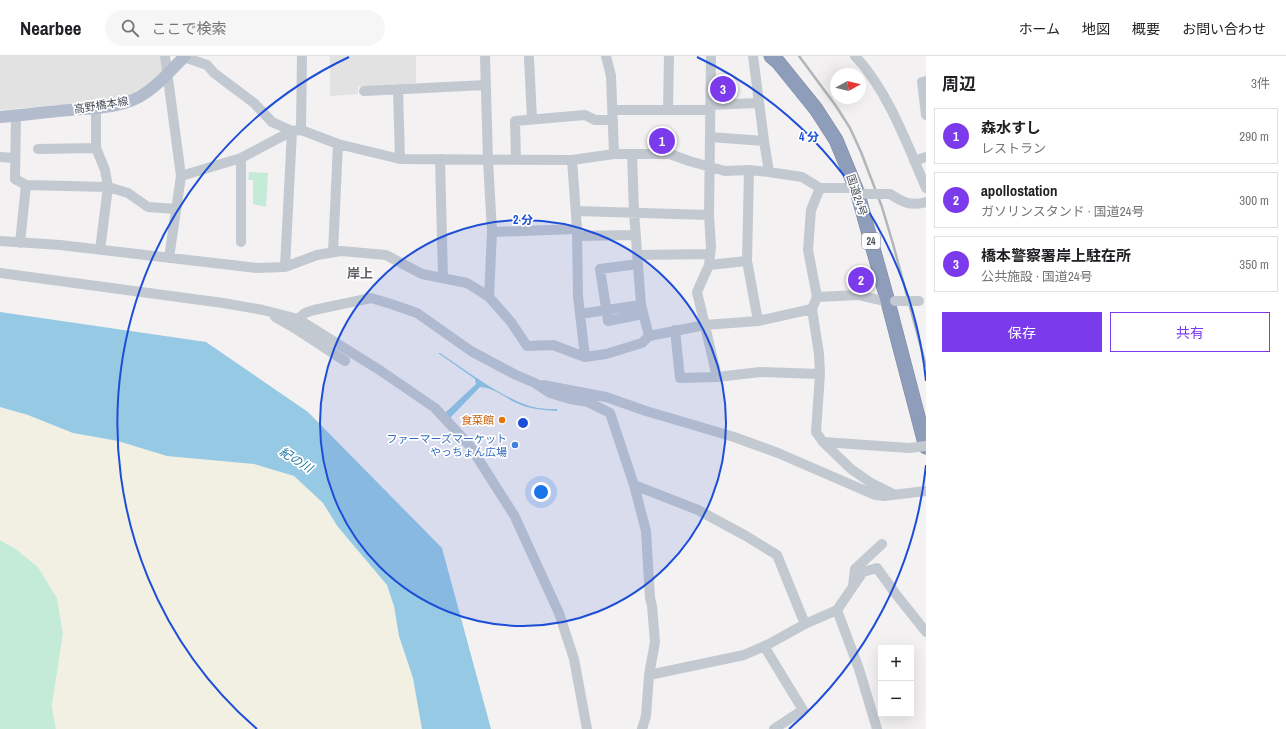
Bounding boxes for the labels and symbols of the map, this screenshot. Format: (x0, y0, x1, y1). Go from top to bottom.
north arrow (830, 68, 866, 104)
pin: 3 (710, 74, 736, 104)
street label: 高野橋本線 (73, 94, 129, 116)
pin: 1 (649, 126, 675, 156)
text: 4 分 (799, 129, 819, 145)
street label: 国道24号 (844, 172, 870, 218)
text: 2 分 (513, 212, 533, 228)
road number: 24 (862, 233, 880, 249)
district label: 岸上 (347, 265, 373, 282)
pin: 2 (848, 265, 874, 295)
place label: 食菜館 (461, 413, 494, 427)
marker: 食菜館 (497, 415, 507, 425)
centre of rings (516, 416, 530, 430)
place label: ファーマーズマーケット やっちょん広場 (387, 432, 507, 459)
marker: ファーマーズマーケット やっちょん広場 (510, 440, 520, 450)
water label: 紀の川 (276, 444, 317, 477)
your location (531, 482, 551, 502)

